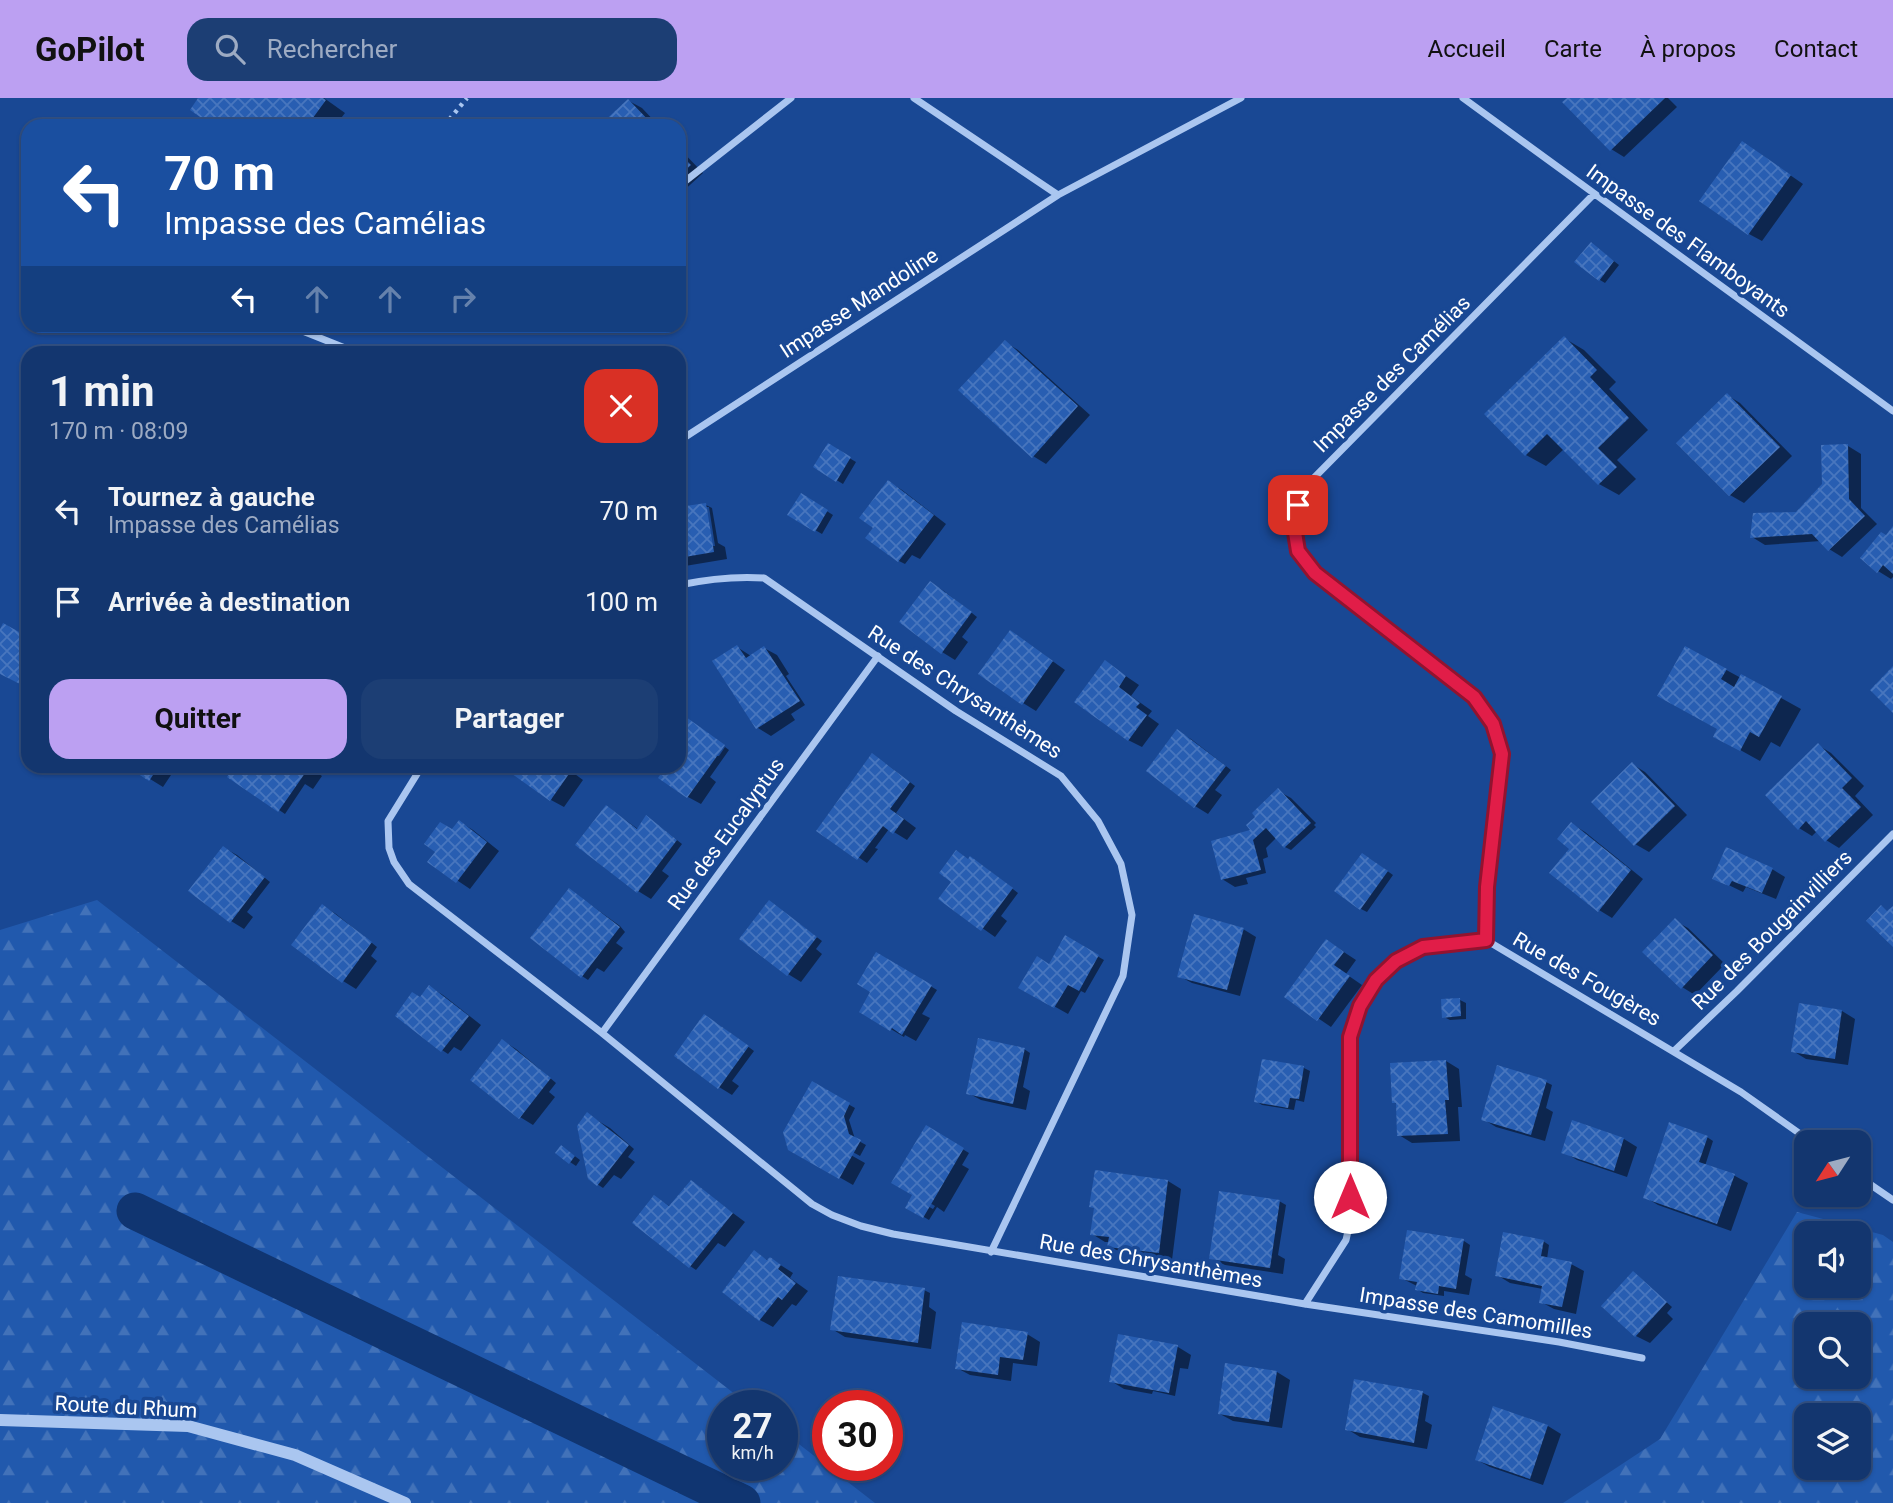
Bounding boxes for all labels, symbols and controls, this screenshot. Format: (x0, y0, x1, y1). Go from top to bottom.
search box (187, 18, 677, 81)
text: GoPilot (35, 30, 145, 69)
icon: search (211, 30, 249, 68)
text: Rechercher (267, 34, 397, 64)
text: Accueil (1427, 35, 1506, 63)
text: Carte (1544, 35, 1602, 63)
text: À propos (1640, 35, 1736, 63)
text: Contact (1774, 35, 1858, 63)
text: 70 m (164, 145, 275, 202)
icon: left (49, 147, 140, 238)
street label: Impasse des Flamboyants (1582, 159, 1794, 323)
text: Impasse des Camélias (164, 204, 486, 242)
street label: Impasse Mandoline (776, 243, 942, 363)
icon: left (225, 280, 263, 318)
icon: ahead (298, 280, 336, 318)
icon: ahead (371, 280, 409, 318)
icon: right (444, 280, 482, 318)
street label: Impasse des Camélias (1309, 291, 1475, 457)
text: 1 min (49, 367, 155, 416)
button: close (584, 369, 658, 443)
text: 170 m · 08:09 (49, 418, 188, 445)
pin (1268, 475, 1328, 535)
text: Tournez à gauche (108, 482, 315, 512)
icon: arrive (1279, 486, 1317, 524)
icon: left (49, 492, 87, 530)
text: 70 m (600, 496, 658, 526)
text: Impasse des Camélias (108, 512, 340, 539)
icon: arrive (49, 583, 87, 621)
text: Arrivée à destination (108, 587, 350, 617)
text: 100 m (585, 587, 658, 617)
street label: Rue des Chrysanthèmes (864, 620, 1066, 764)
button: Quitter (49, 679, 347, 759)
button: Partager (361, 679, 658, 759)
street label: Rue des Eucalyptus (663, 753, 789, 915)
street label: Rue des Bougainvilliers (1687, 845, 1857, 1015)
street label: Rue des Fougères (1509, 927, 1665, 1031)
north arrow (1794, 1130, 1871, 1208)
map controls (1794, 1130, 1871, 1480)
position arrow (1313, 1160, 1387, 1234)
button: sound (1794, 1221, 1871, 1298)
street label: Rue des Chrysanthèmes (1038, 1230, 1264, 1292)
street label: Impasse des Camomilles (1358, 1283, 1594, 1343)
button: search (1794, 1312, 1871, 1389)
speed limit sign: 30 (812, 1390, 903, 1481)
street label: Route du Rhum (54, 1391, 198, 1423)
button: layers (1794, 1403, 1871, 1480)
text: 27 (732, 1406, 773, 1447)
text: km/h (731, 1442, 774, 1463)

